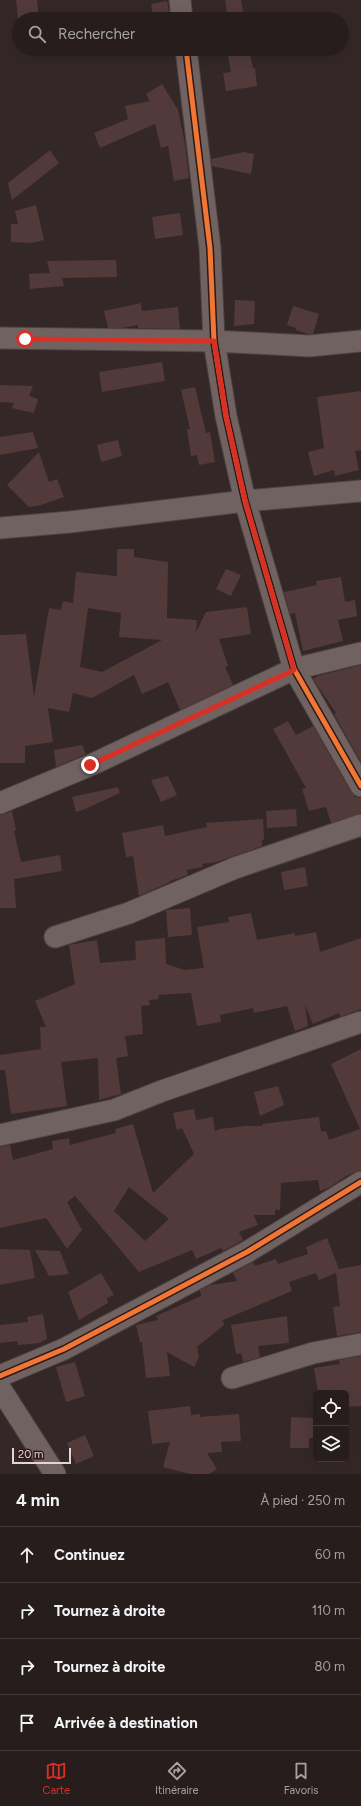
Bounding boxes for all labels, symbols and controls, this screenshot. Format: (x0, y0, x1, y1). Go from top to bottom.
search box (12, 12, 349, 56)
icon: search (26, 23, 48, 45)
text: Rechercher (58, 25, 135, 43)
route start (16, 330, 34, 348)
route end (81, 756, 99, 774)
map controls (313, 1390, 349, 1462)
button: locate (313, 1390, 349, 1426)
button: layers (313, 1426, 349, 1462)
scale bar (12, 1446, 71, 1465)
text: 20 m (18, 1448, 43, 1461)
text: 4 min (16, 1490, 60, 1510)
text: À pied · 250 m (260, 1493, 345, 1508)
icon: ahead (16, 1544, 38, 1566)
text: Continuez (54, 1546, 125, 1564)
text: 60 m (315, 1547, 345, 1562)
icon: right (16, 1600, 38, 1622)
text: Tournez à droite (54, 1602, 165, 1620)
text: 110 m (312, 1603, 345, 1618)
icon: right (16, 1656, 38, 1678)
text: Tournez à droite (54, 1658, 165, 1676)
text: 80 m (314, 1659, 345, 1674)
icon: arrive (16, 1712, 38, 1734)
text: Arrivée à destination (54, 1714, 198, 1732)
tab: Carte (43, 1760, 70, 1797)
tab: Itinéraire (155, 1760, 199, 1797)
tab: Favoris (284, 1760, 318, 1797)

